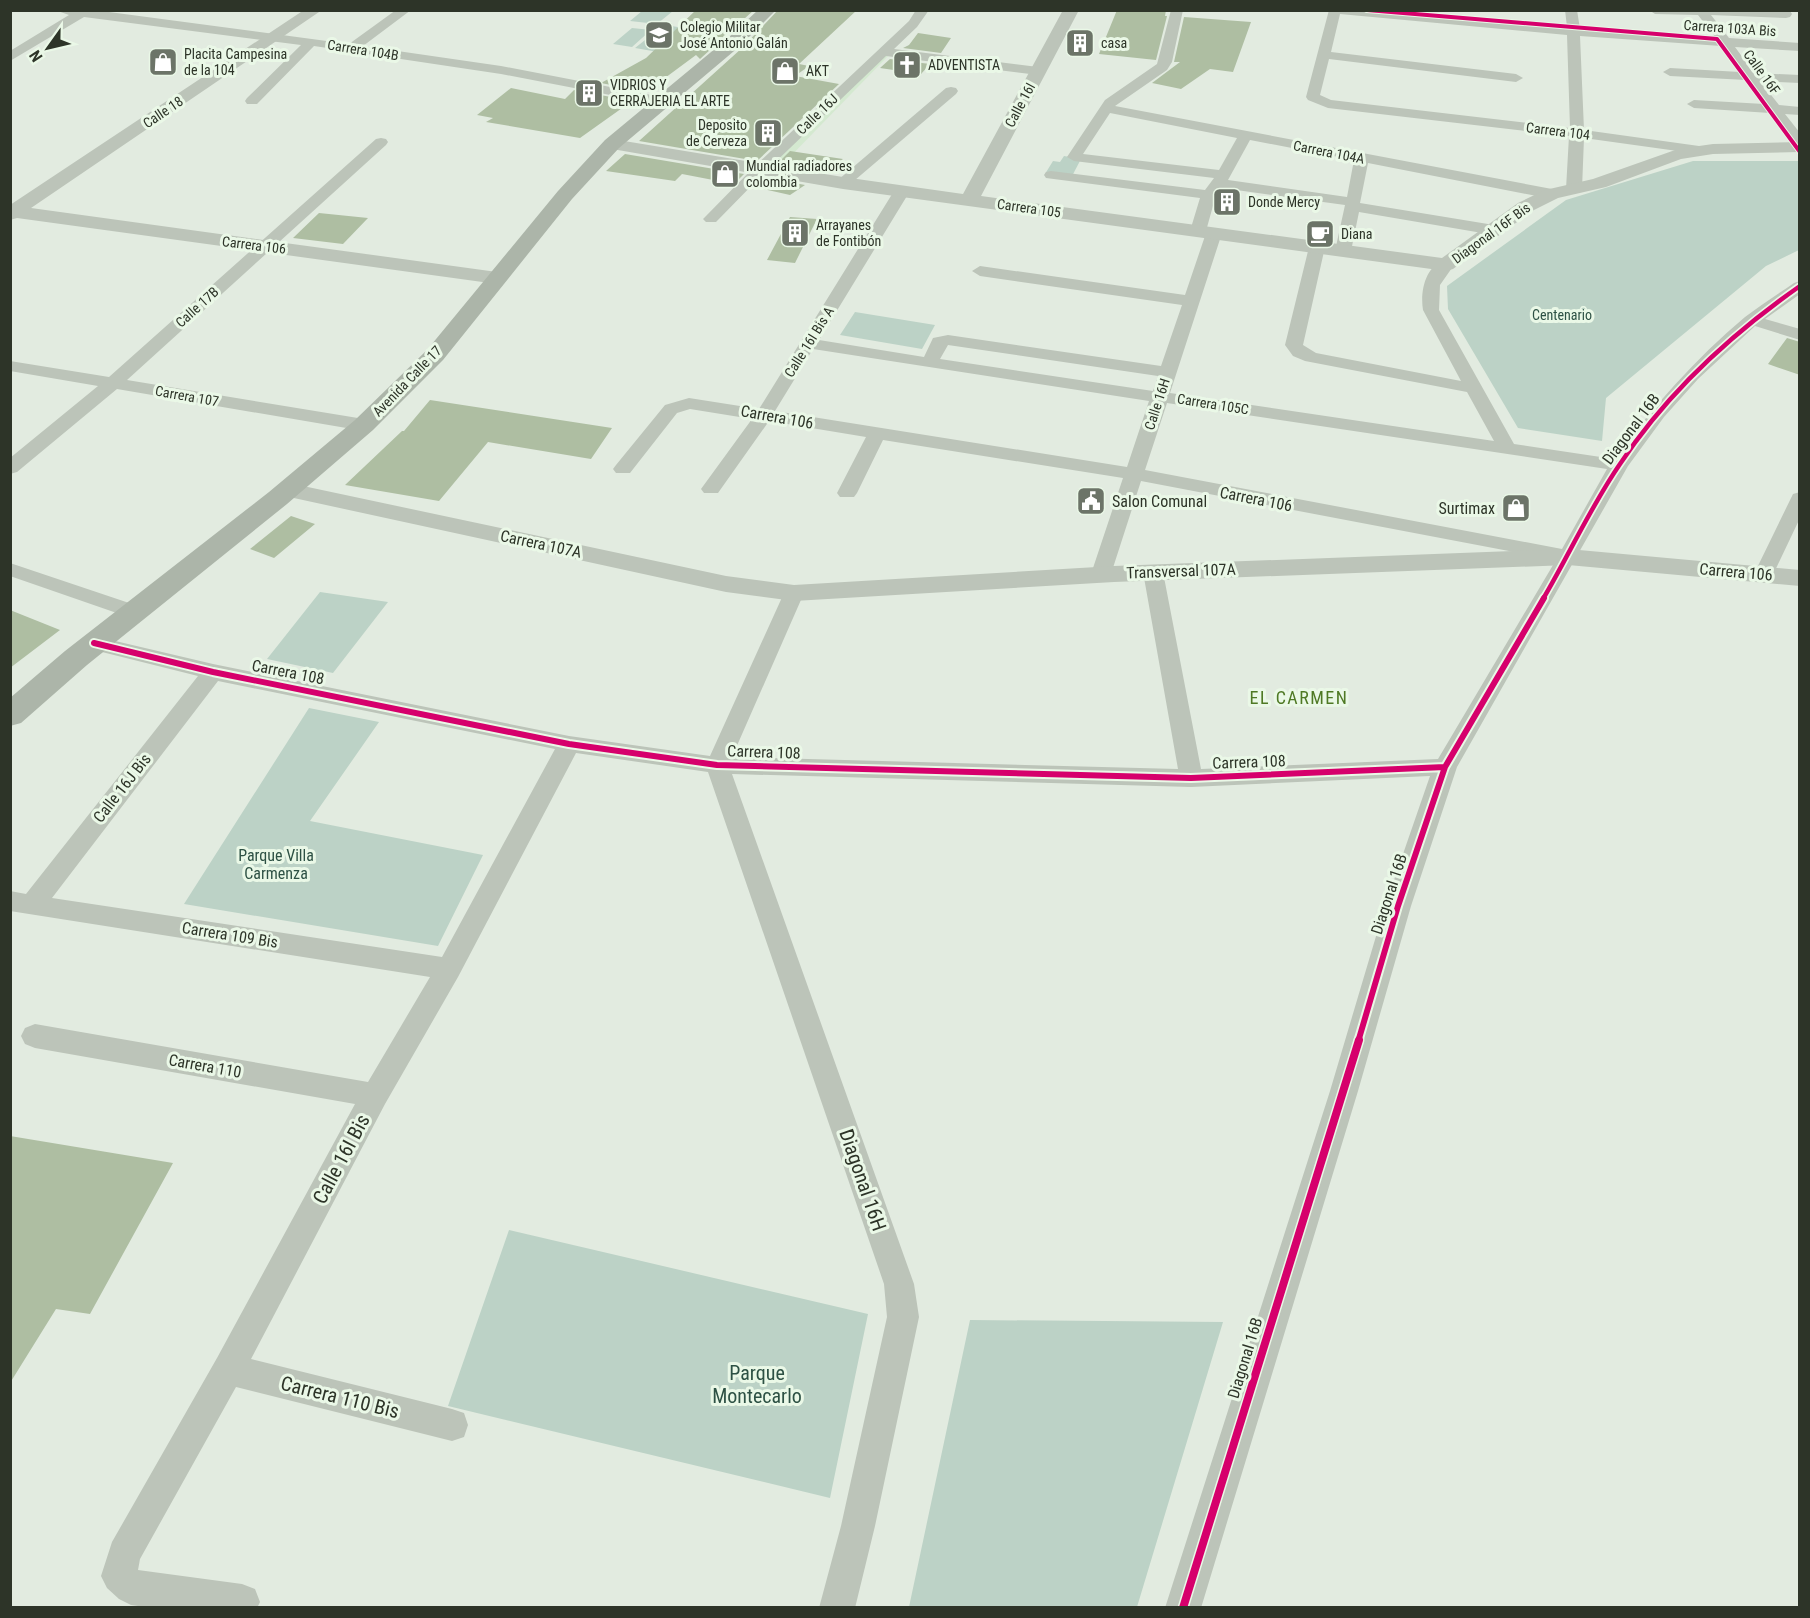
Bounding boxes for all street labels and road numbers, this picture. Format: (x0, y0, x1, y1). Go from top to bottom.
street label: Carrera 103A Bis (1683, 17, 1777, 39)
street label: Carrera 104B (326, 36, 400, 64)
street label: Calle 16F (1740, 47, 1784, 98)
street label: Calle 16I (1002, 80, 1038, 130)
street label: Calle 16J (793, 90, 841, 138)
street label: Calle 18 (140, 93, 186, 131)
street label: Carrera 104 (1525, 119, 1591, 143)
street label: Carrera 104A (1292, 137, 1366, 167)
street label: Carrera 105 (996, 196, 1062, 220)
street label: Diagonal 16F Bis (1449, 199, 1533, 267)
street label: Carrera 106 (221, 233, 287, 257)
street label: Calle 17B (172, 284, 222, 330)
street label: Calle 16I Bis A (781, 304, 837, 380)
street label: Avenida Calle 17 (369, 342, 445, 420)
street label: Calle 16H (1141, 376, 1173, 432)
street label: Carrera 107 (154, 383, 220, 409)
street label: Carrera 105C (1176, 390, 1250, 418)
street label: Diagonal 16B (1598, 390, 1664, 468)
street label: Carrera 106 (739, 401, 815, 433)
street label: Carrera 106 (1218, 483, 1294, 515)
street label: Carrera 107A (499, 526, 583, 562)
street label: Carrera 106 (1699, 559, 1774, 585)
street label: Transversal 107A (1126, 560, 1236, 582)
street label: Carrera 108 (250, 656, 326, 688)
street label: Carrera 108 (727, 741, 801, 763)
street label: Calle 16J Bis (89, 750, 155, 826)
street label: Carrera 108 (1212, 751, 1286, 773)
street label: Diagonal 16B (1367, 851, 1411, 937)
street label: Carrera 109 Bis (181, 918, 279, 952)
street label: Carrera 110 (167, 1050, 243, 1082)
street label: Calle 16I Bis (307, 1110, 375, 1208)
street label: Diagonal 16H (834, 1126, 892, 1234)
street label: Diagonal 16B (1224, 1315, 1266, 1401)
street label: Carrera 110 Bis (278, 1371, 402, 1423)

